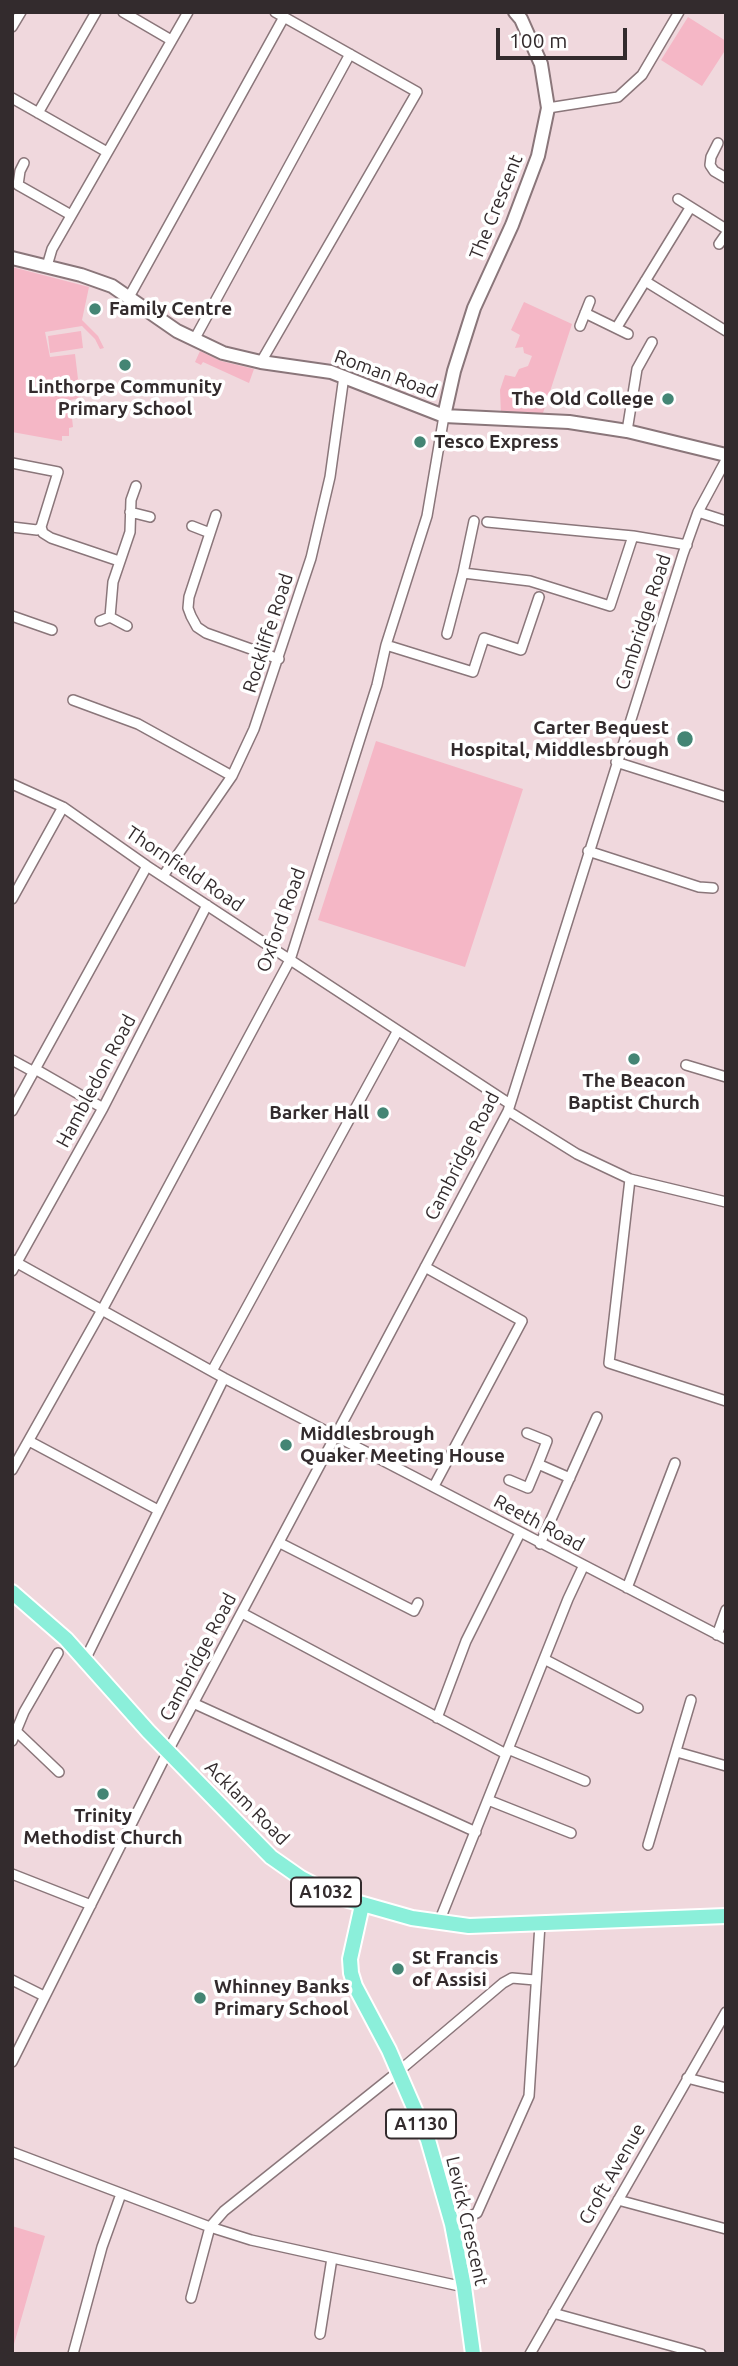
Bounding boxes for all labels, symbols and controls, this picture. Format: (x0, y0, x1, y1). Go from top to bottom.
scale bar (500, 14, 631, 58)
text: 100 m (509, 28, 567, 52)
street label: The Crescent (465, 151, 527, 263)
place label: Family Centre (109, 298, 232, 320)
marker: Family Centre (87, 301, 103, 317)
street label: Roman Road (331, 345, 441, 403)
marker: Linthorpe Community Primary School (117, 357, 133, 373)
place label: Linthorpe Community Primary School (28, 376, 222, 420)
place label: The Old College (511, 388, 654, 410)
marker: The Old College (660, 391, 676, 407)
place label: Tesco Express (434, 431, 559, 453)
marker: Tesco Express (412, 434, 428, 450)
street label: Cambridge Road (610, 551, 676, 693)
street label: Rockliffe Road (238, 570, 298, 696)
place label: Carter Bequest Hospital, Middlesbrough (450, 717, 669, 761)
marker: Carter Bequest Hospital, Middlesbrough (675, 729, 695, 749)
street label: Thornfield Road (122, 821, 248, 917)
street label: Oxford Road (252, 865, 310, 975)
street label: Hambledon Road (51, 1011, 141, 1151)
marker: The Beacon Baptist Church (626, 1051, 642, 1067)
place label: The Beacon Baptist Church (568, 1070, 700, 1114)
street label: Cambridge Road (420, 1088, 504, 1224)
place label: Barker Hall (269, 1102, 369, 1124)
marker: Barker Hall (375, 1105, 391, 1121)
place label: Middlesbrough Quaker Meeting House (300, 1423, 505, 1467)
marker: Middlesbrough Quaker Meeting House (278, 1437, 294, 1453)
street label: Reeth Road (490, 1490, 588, 1556)
street label: Cambridge Road (155, 1589, 241, 1725)
street label: Acklam Road (200, 1756, 294, 1850)
marker: Trinity Methodist Church (95, 1786, 111, 1802)
place label: Trinity Methodist Church (23, 1805, 183, 1849)
road number: A1032 (291, 1878, 361, 1906)
place label: St Francis of Assisi (412, 1947, 498, 1991)
marker: St Francis of Assisi (390, 1961, 406, 1977)
place label: Whinney Banks Primary School (214, 1976, 350, 2020)
marker: Whinney Banks Primary School (192, 1990, 208, 2006)
road number: A1130 (386, 2110, 456, 2138)
street label: Croft Avenue (574, 2119, 650, 2229)
street label: Levick Crescent (441, 2154, 493, 2288)

